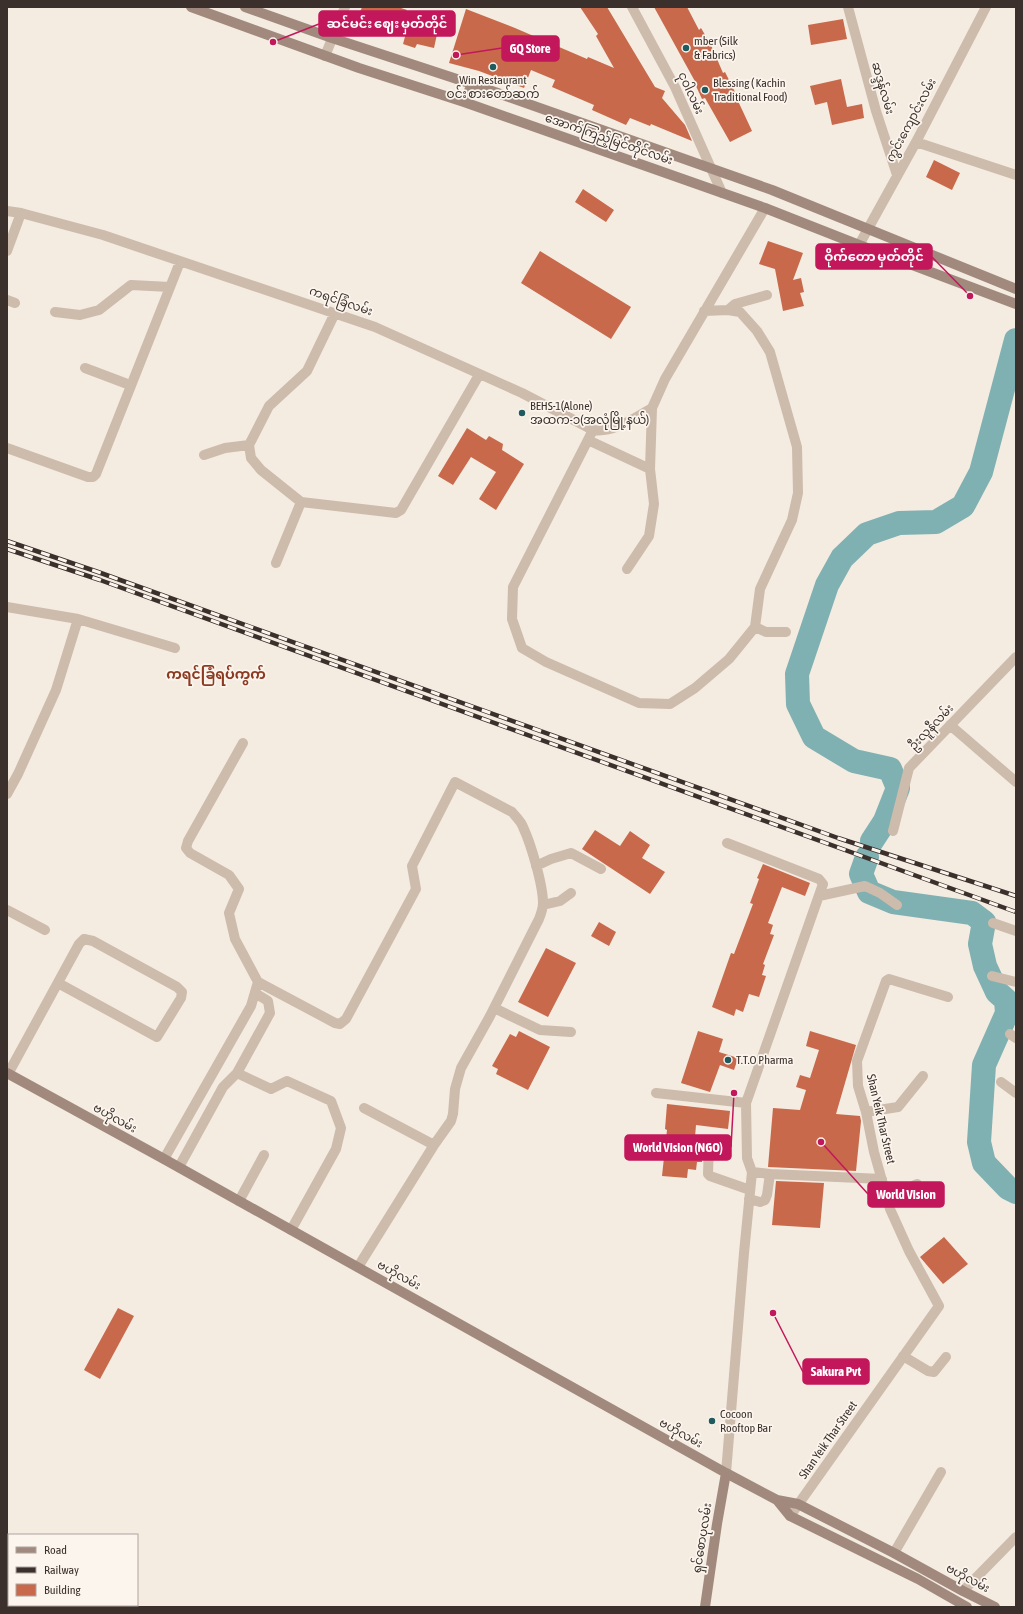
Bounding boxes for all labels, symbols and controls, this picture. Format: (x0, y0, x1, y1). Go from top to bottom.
callout: ဆင်မင်း ဈေး မှတ်တိုင် (319, 11, 455, 36)
text: ဆင်မင်း ဈေး မှတ်တိုင် (327, 14, 448, 35)
place label: mber (Silk & Fabrics) (694, 34, 739, 62)
callout: GQ Store (502, 36, 559, 61)
text: GQ Store (509, 41, 551, 56)
marker: mber (Silk & Fabrics) (681, 43, 691, 53)
street label: ဆဒ္ဒန်လမ်း (866, 60, 899, 117)
marker: Win Restaurant ဝင်း စားတော်ဆက် (488, 62, 498, 72)
street label: ငုဝါလမ်း (672, 69, 709, 118)
place label: Win Restaurant ဝင်း စားတော်ဆက် (447, 73, 539, 101)
street label: ကွင်းကျောင်းလမ်း (881, 75, 942, 166)
place label: Blessing ( Kachin Traditional Food) (713, 76, 788, 104)
marker: Blessing ( Kachin Traditional Food) (700, 85, 710, 95)
street label: အောက်ကြည့်မြင်တိုင်လမ်း (542, 109, 675, 170)
callout: ဝိုက်တော မှတ်တိုင် (816, 244, 932, 269)
text: ဝိုက်တော မှတ်တိုင် (824, 247, 924, 268)
street label: ကရင်ခြံလမ်း (306, 282, 375, 321)
place label: BEHS-1(Alone) အထက-၁(အလုံမြို့နယ်) (530, 399, 649, 430)
marker: BEHS-1(Alone) အထက-၁(အလုံမြို့နယ်) (517, 408, 527, 418)
district label: ကရင်ခြံရပ်ကွက် (166, 664, 266, 686)
street label: ဦးလူနီလမ်း (904, 700, 958, 755)
place label: T.T.O Pharma (736, 1053, 793, 1067)
marker: T.T.O Pharma (723, 1055, 733, 1065)
street label: Shan Yeik Thar Street (864, 1073, 898, 1166)
street label: ဗဟိုလမ်း (89, 1099, 140, 1138)
callout: World Vision (NGO) (625, 1135, 731, 1160)
text: World Vision (NGO) (632, 1140, 723, 1155)
callout: World Vision (868, 1182, 944, 1207)
text: World Vision (875, 1187, 936, 1202)
street label: ဗဟိုလမ်း (373, 1256, 424, 1295)
callout: Sakura Pvt (803, 1359, 869, 1384)
text: Sakura Pvt (811, 1364, 861, 1379)
street label: Shan Yeik Thar Street (796, 1398, 860, 1482)
place label: Cocoon Rooftop Bar (720, 1407, 772, 1435)
street label: ဗဟိုလမ်း (655, 1414, 706, 1453)
marker: Cocoon Rooftop Bar (707, 1416, 717, 1426)
street label: ရှင်စောပုလမ်း (688, 1502, 717, 1575)
legend (8, 1534, 138, 1606)
text: Road (44, 1543, 67, 1557)
street label: ဗဟိုလမ်း (942, 1559, 993, 1598)
text: Railway (44, 1563, 79, 1577)
text: Building (44, 1583, 82, 1597)

